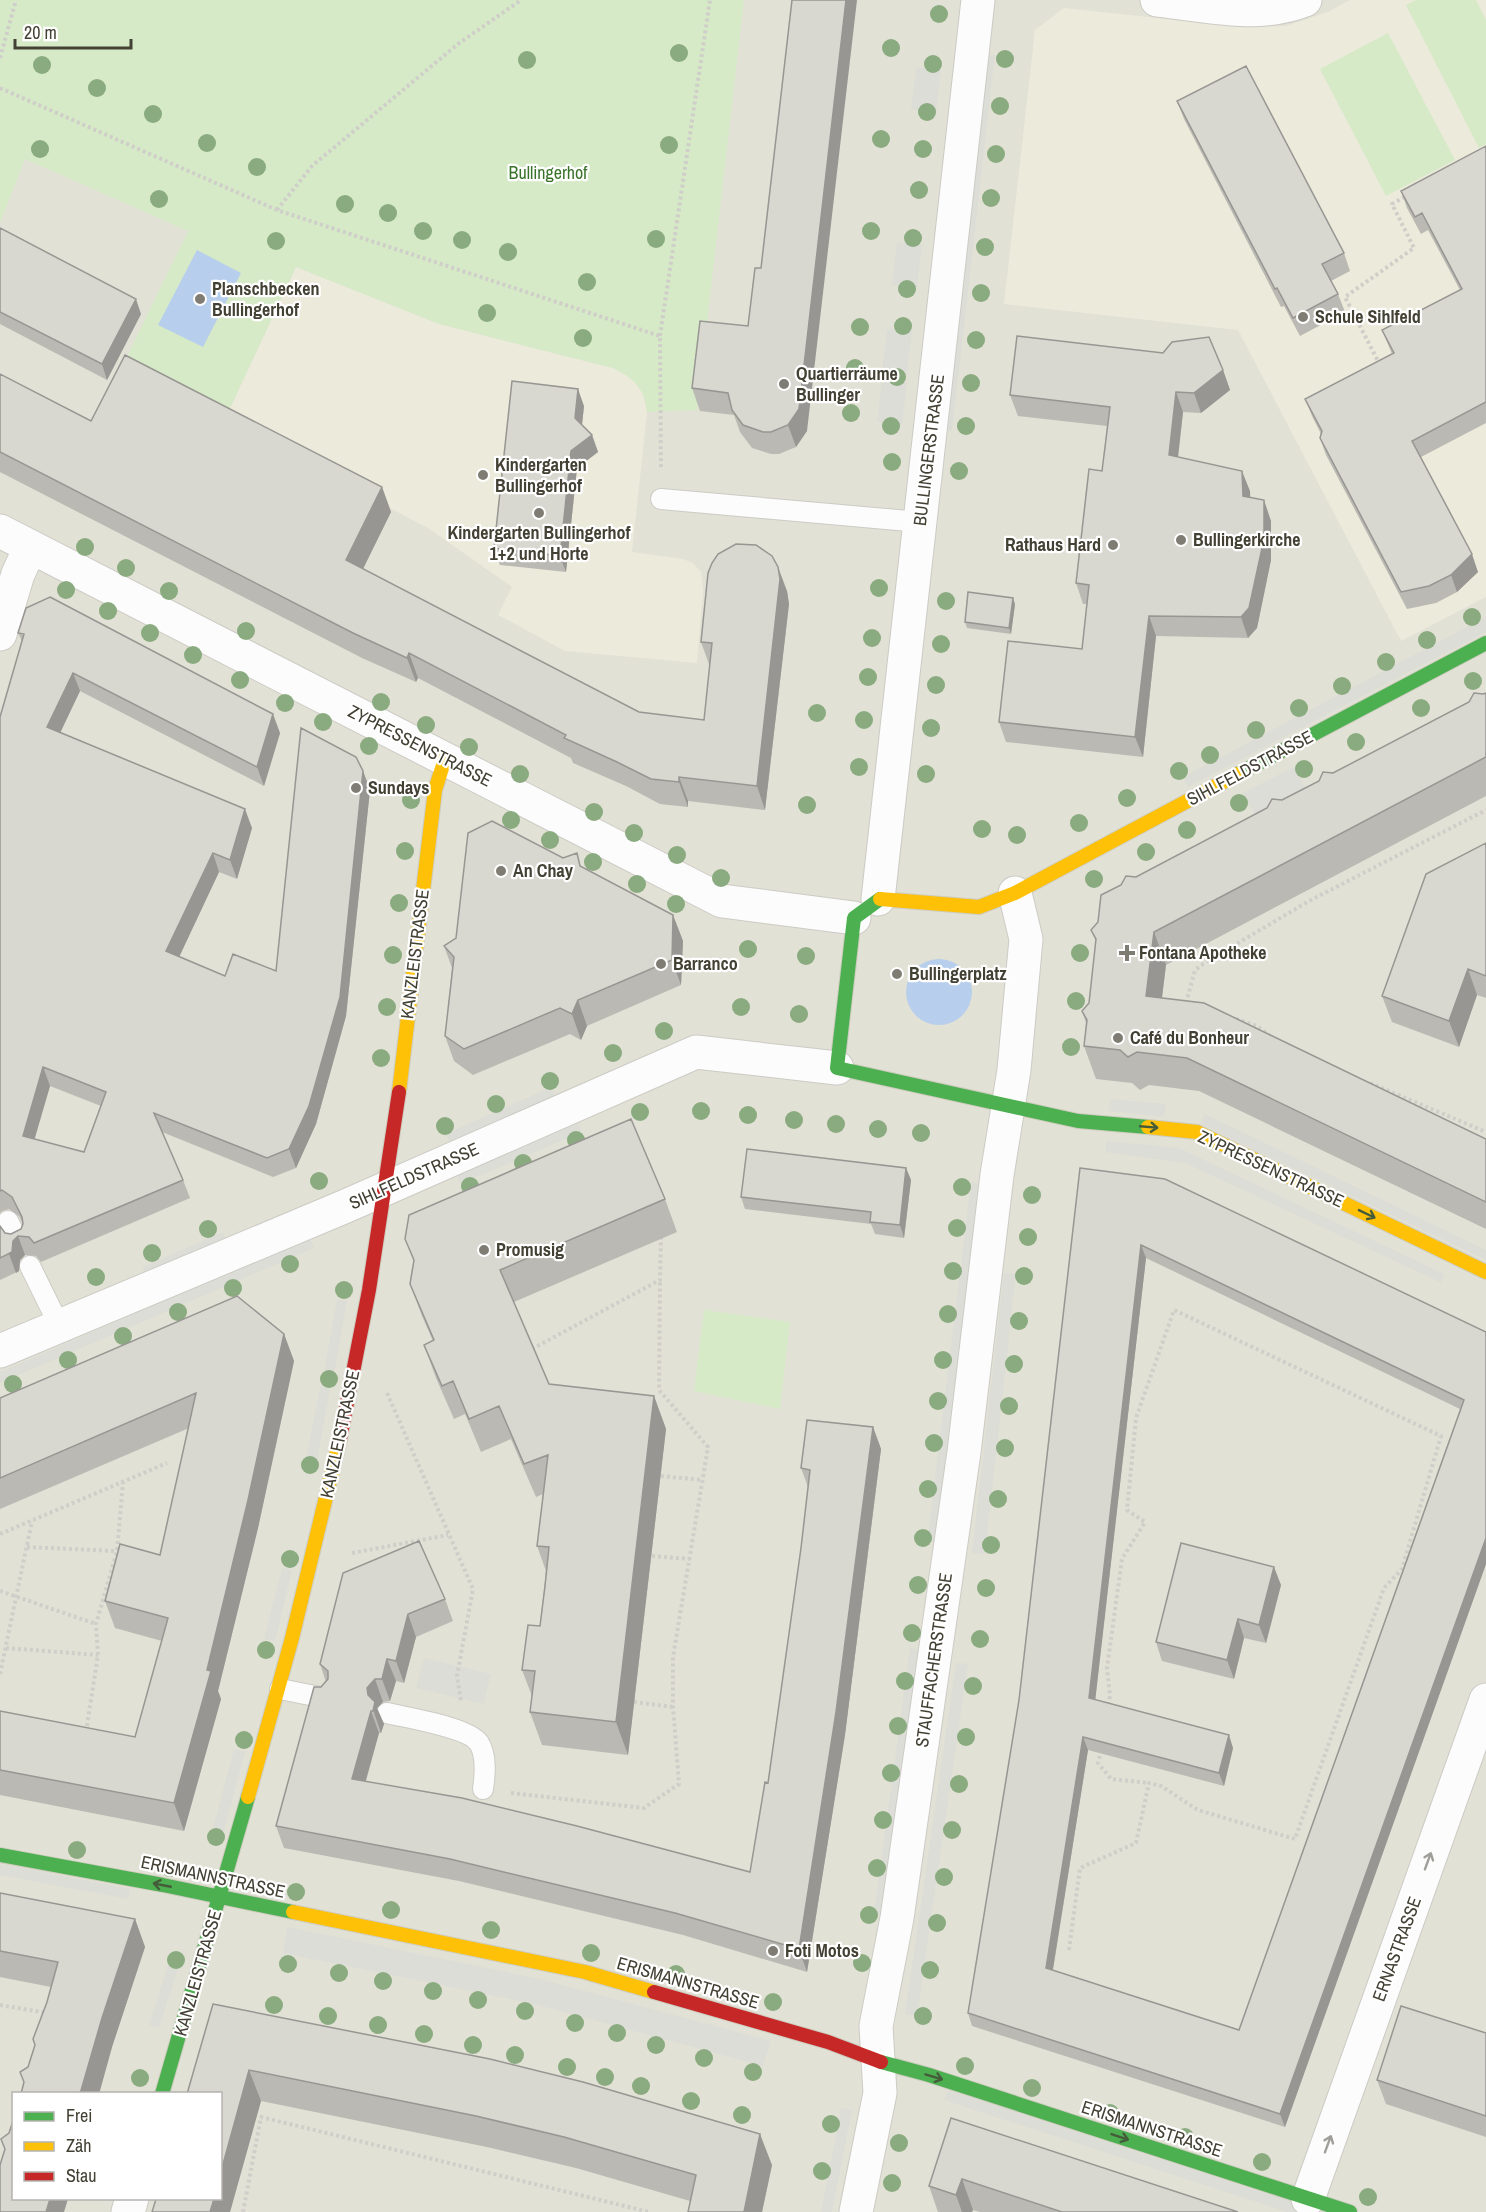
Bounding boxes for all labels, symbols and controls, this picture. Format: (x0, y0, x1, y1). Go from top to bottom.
scale bar (15, 12, 130, 50)
text: 20 m (24, 20, 57, 45)
park label: Bullingerhof (509, 160, 588, 185)
place label: Planschbecken Bullingerhof (212, 276, 319, 322)
marker: Planschbecken Bullingerhof (193, 292, 207, 306)
place label: Schule Sihlfeld (1315, 304, 1421, 329)
marker: Schule Sihlfeld (1296, 310, 1310, 324)
place label: Quartierräume Bullinger (796, 361, 898, 407)
street label: BULLINGERSTRASSE (907, 373, 950, 527)
marker: Quartierräume Bullinger (777, 377, 791, 391)
place label: Kindergarten Bullingerhof (495, 452, 587, 498)
marker: Kindergarten Bullingerhof (476, 468, 490, 482)
marker: Kindergarten Bullingerhof 1+2 und Horte (532, 506, 546, 520)
place label: Kindergarten Bullingerhof 1+2 und Horte (448, 520, 631, 566)
place label: Bullingerkirche (1193, 527, 1300, 552)
place label: Rathaus Hard (1005, 532, 1101, 557)
marker: Bullingerkirche (1174, 533, 1188, 547)
marker: Rathaus Hard (1106, 538, 1120, 552)
street label: ZYPRESSENSTRASSE (344, 698, 496, 793)
street label: SIHLFELDSTRASSE (1182, 724, 1317, 811)
place label: Sundays (368, 775, 430, 800)
marker: Sundays (349, 781, 363, 795)
place label: An Chay (513, 858, 574, 883)
marker: An Chay (494, 864, 508, 878)
street label: KANZLEISTRASSE (394, 888, 435, 1020)
place label: Fontana Apotheke (1139, 940, 1267, 965)
marker: Fontana Apotheke (1120, 946, 1134, 960)
place label: Barranco (673, 951, 738, 976)
marker: Barranco (654, 957, 668, 971)
place label: Bullingerplatz (909, 961, 1007, 986)
marker: Bullingerplatz (890, 967, 904, 981)
place label: Café du Bonheur (1130, 1025, 1249, 1050)
marker: Café du Bonheur (1111, 1031, 1125, 1045)
one-way arrow (1138, 1122, 1158, 1133)
street label: ZYPRESSENSTRASSE (1194, 1124, 1348, 1213)
street label: SIHLFELDSTRASSE (345, 1136, 483, 1215)
one-way arrow (1357, 1209, 1375, 1221)
place label: Promusig (496, 1237, 564, 1262)
marker: Promusig (477, 1243, 491, 1257)
street label: KANZLEISTRASSE (314, 1368, 365, 1500)
street label: STAUFFACHERSTRASSE (909, 1571, 958, 1749)
street label: ERISMANNSTRASSE (139, 1849, 288, 1904)
one-way arrow (1424, 1852, 1435, 1871)
one-way arrow (153, 1879, 173, 1890)
street label: ERNASTRASSE (1366, 1893, 1427, 2005)
street label: KANZLEISTRASSE (168, 1907, 228, 2039)
place label: Foti Motos (785, 1938, 859, 1963)
marker: Foti Motos (766, 1944, 780, 1958)
street label: ERISMANNSTRASSE (614, 1950, 762, 2015)
one-way arrow (924, 2072, 943, 2083)
legend (12, 2092, 222, 2200)
street label: ERISMANNSTRASSE (1078, 2094, 1226, 2163)
text: Frei (66, 2103, 92, 2128)
text: Zäh (66, 2133, 91, 2158)
one-way arrow (1110, 2133, 1129, 2144)
one-way arrow (1323, 2135, 1334, 2154)
text: Stau (66, 2163, 96, 2188)

